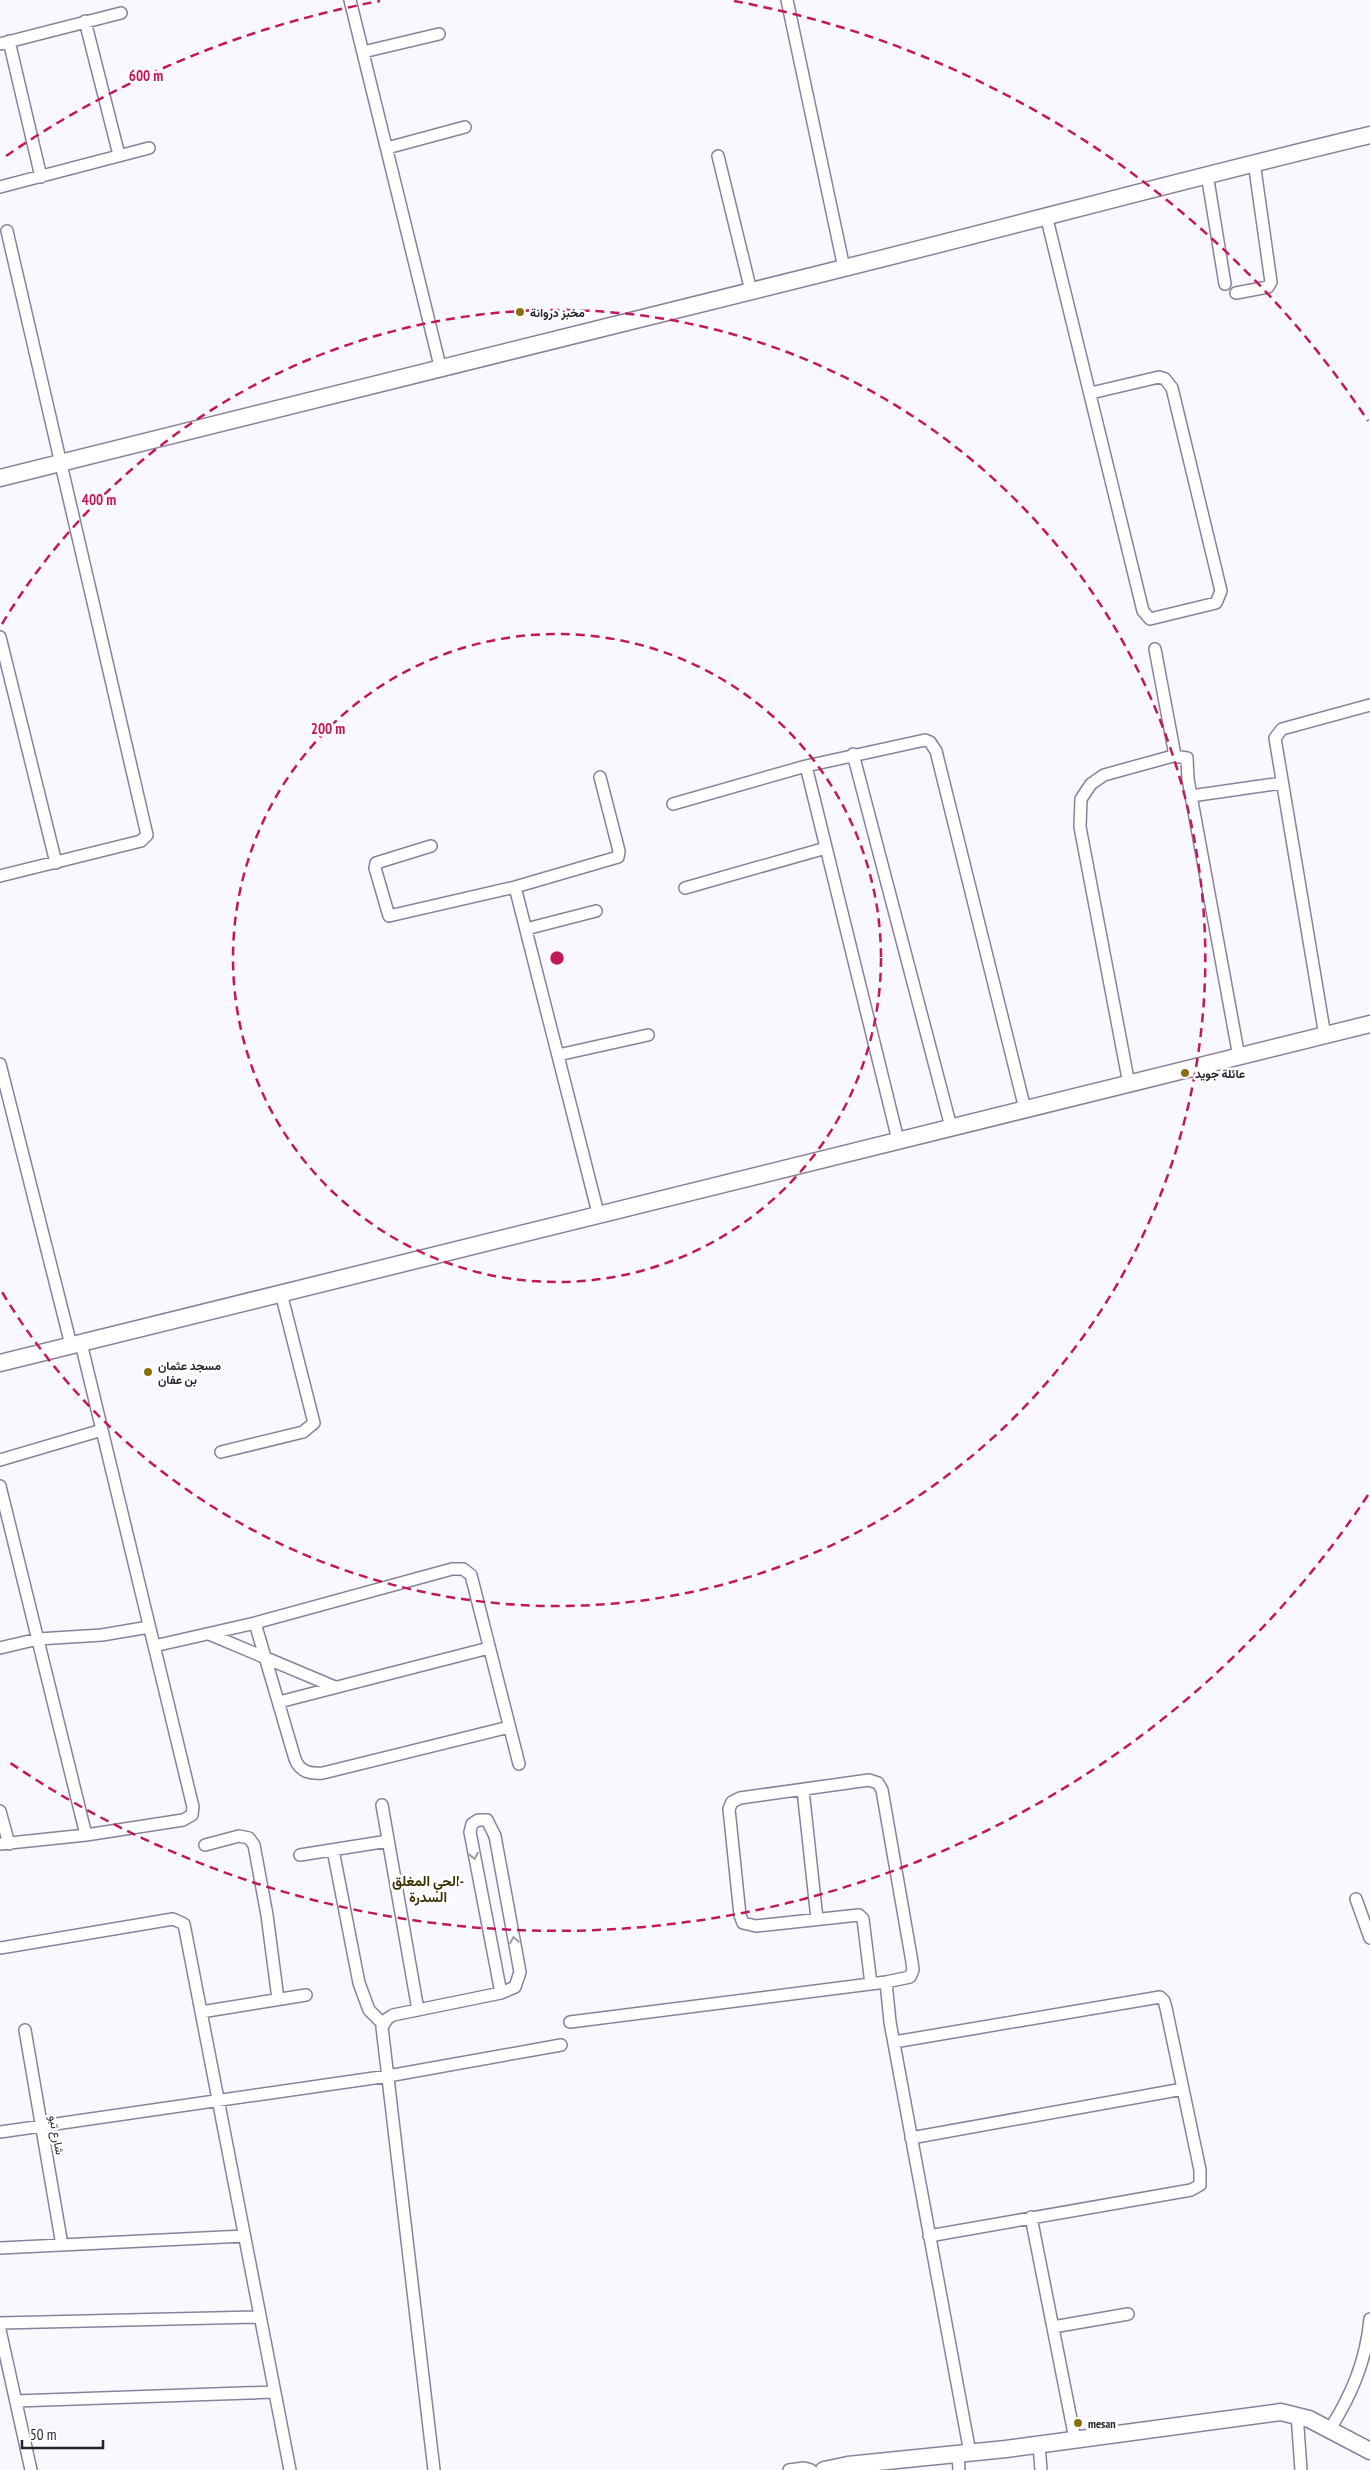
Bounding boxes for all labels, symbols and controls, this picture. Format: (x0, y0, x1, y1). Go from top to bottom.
text: 600 m (129, 66, 163, 85)
place label: مخبز دروانة (530, 305, 585, 321)
marker: مخبز دروانة (514, 306, 526, 318)
text: 400 m (82, 490, 116, 509)
text: 200 m (311, 719, 345, 738)
centre of rings (548, 949, 566, 967)
place label: عائلة جويد (1195, 1066, 1245, 1082)
marker: عائلة جويد (1179, 1067, 1191, 1079)
place label: مسجد عثمان بن عفان (158, 1358, 221, 1387)
marker: مسجد عثمان بن عفان (142, 1366, 154, 1378)
one-way arrow (469, 1852, 479, 1860)
district label: الحي المغلق- السدرة (392, 1872, 464, 1906)
one-way arrow (510, 1936, 520, 1945)
street label: شارع تبو (44, 2114, 68, 2156)
place label: mesan (1088, 2416, 1116, 2431)
marker: mesan (1072, 2417, 1084, 2429)
scale bar (22, 2418, 104, 2450)
text: 50 m (30, 2425, 56, 2444)

